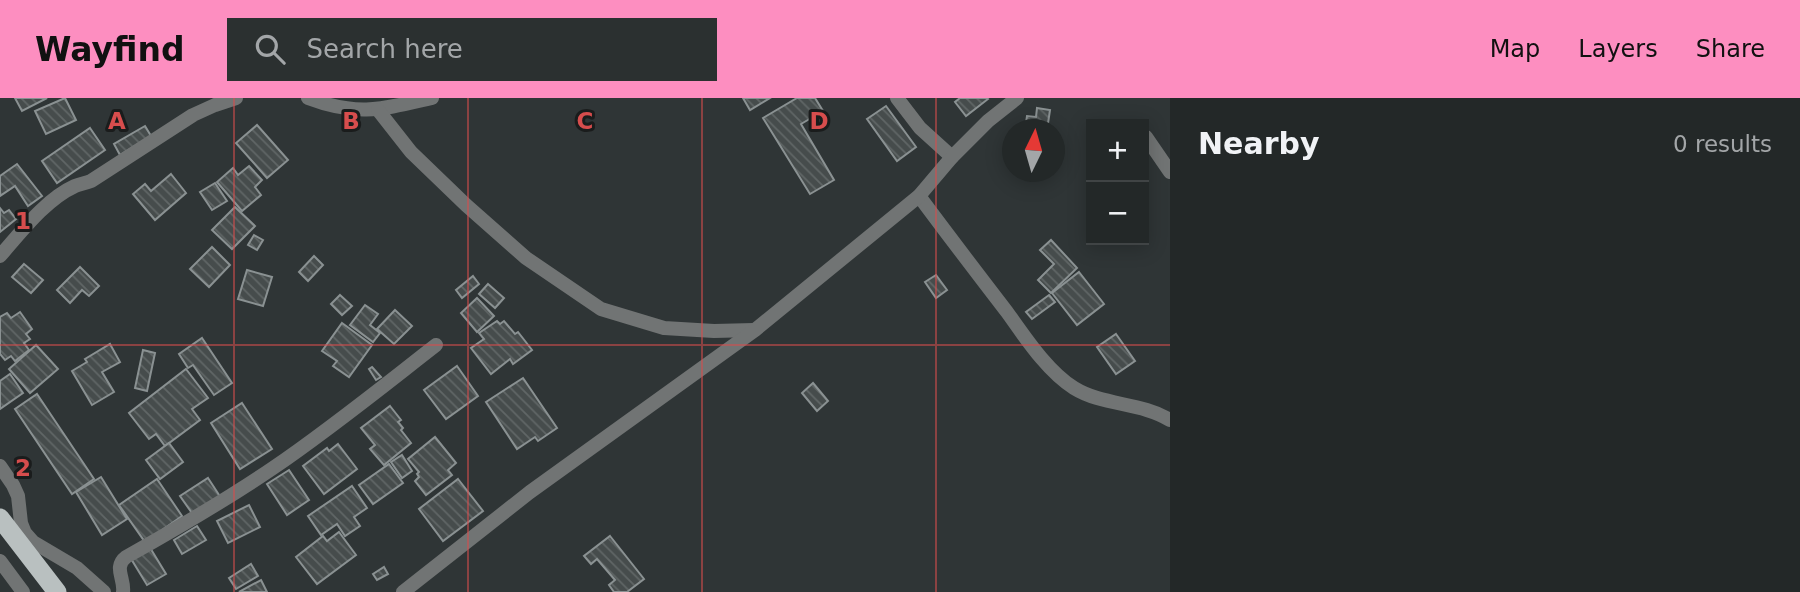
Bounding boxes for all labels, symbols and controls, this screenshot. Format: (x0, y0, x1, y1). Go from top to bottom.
search box (227, 18, 717, 81)
text: Wayfind (35, 30, 185, 69)
icon: search (251, 30, 289, 68)
text: Search here (307, 34, 463, 64)
text: Map (1490, 35, 1540, 63)
text: Layers (1578, 35, 1658, 63)
text: Share (1696, 35, 1765, 63)
text: A (108, 108, 126, 134)
text: B (342, 108, 360, 134)
text: C (577, 108, 593, 134)
text: D (809, 108, 829, 134)
north arrow (1002, 119, 1065, 182)
map controls (1086, 119, 1149, 245)
button: + (1086, 119, 1149, 182)
text: Nearby (1198, 126, 1320, 161)
text: 0 results (1673, 131, 1772, 157)
button: − (1086, 182, 1149, 245)
text: 1 (15, 208, 31, 234)
text: 2 (15, 455, 31, 481)

